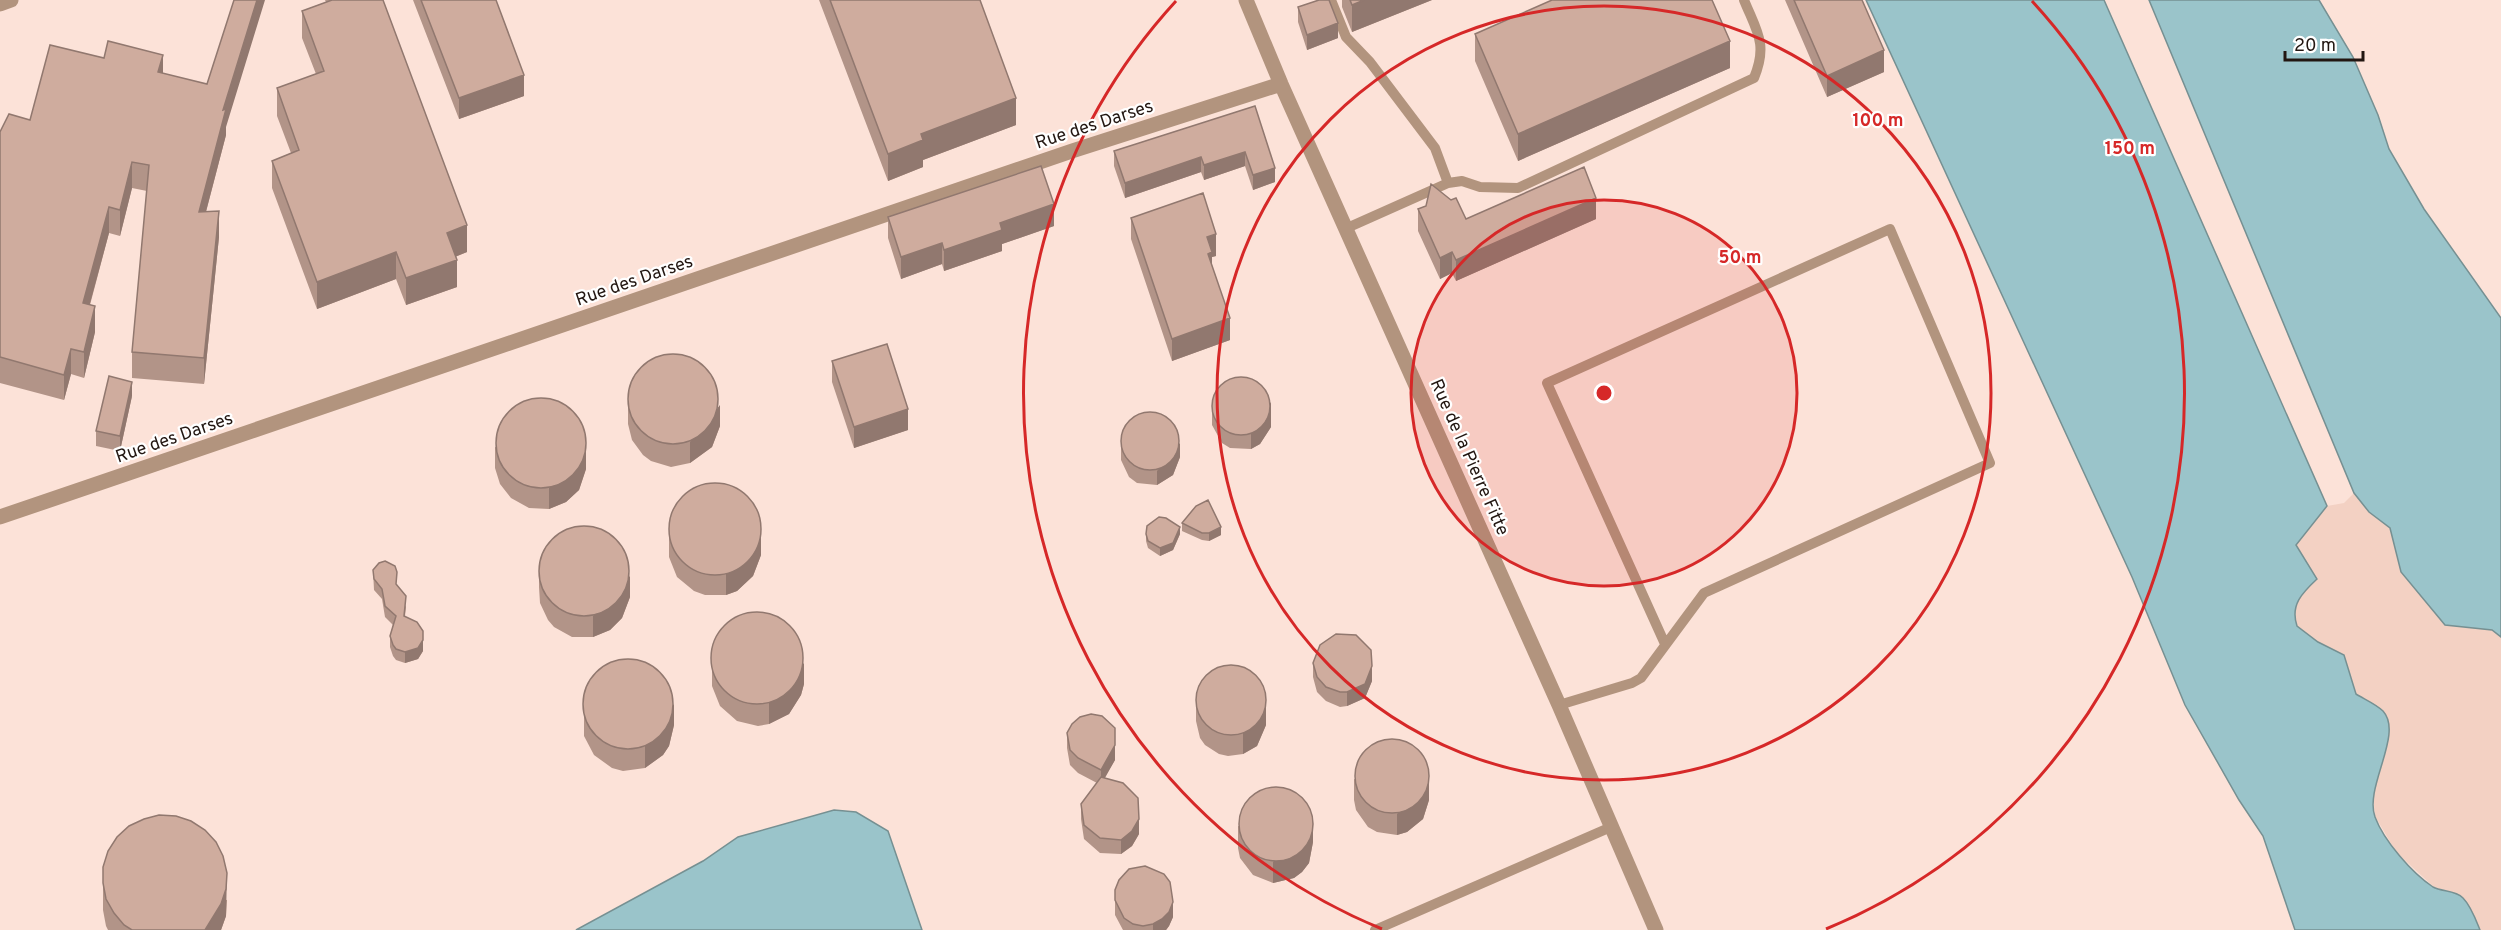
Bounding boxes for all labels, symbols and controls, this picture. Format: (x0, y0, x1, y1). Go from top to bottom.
scale bar (2285, 24, 2363, 62)
text: 20 m (2294, 35, 2336, 58)
street label: Rue des Darses (1033, 96, 1156, 155)
text: 100 m (1852, 110, 1904, 133)
text: 150 m (2105, 138, 2155, 161)
text: 50 m (1718, 247, 1762, 270)
street label: Rue des Darses (573, 251, 696, 312)
street label: Rue de la Pierre Fitte (1424, 376, 1513, 539)
centre of rings (1594, 383, 1614, 403)
street label: Rue des Darses (113, 408, 236, 469)

